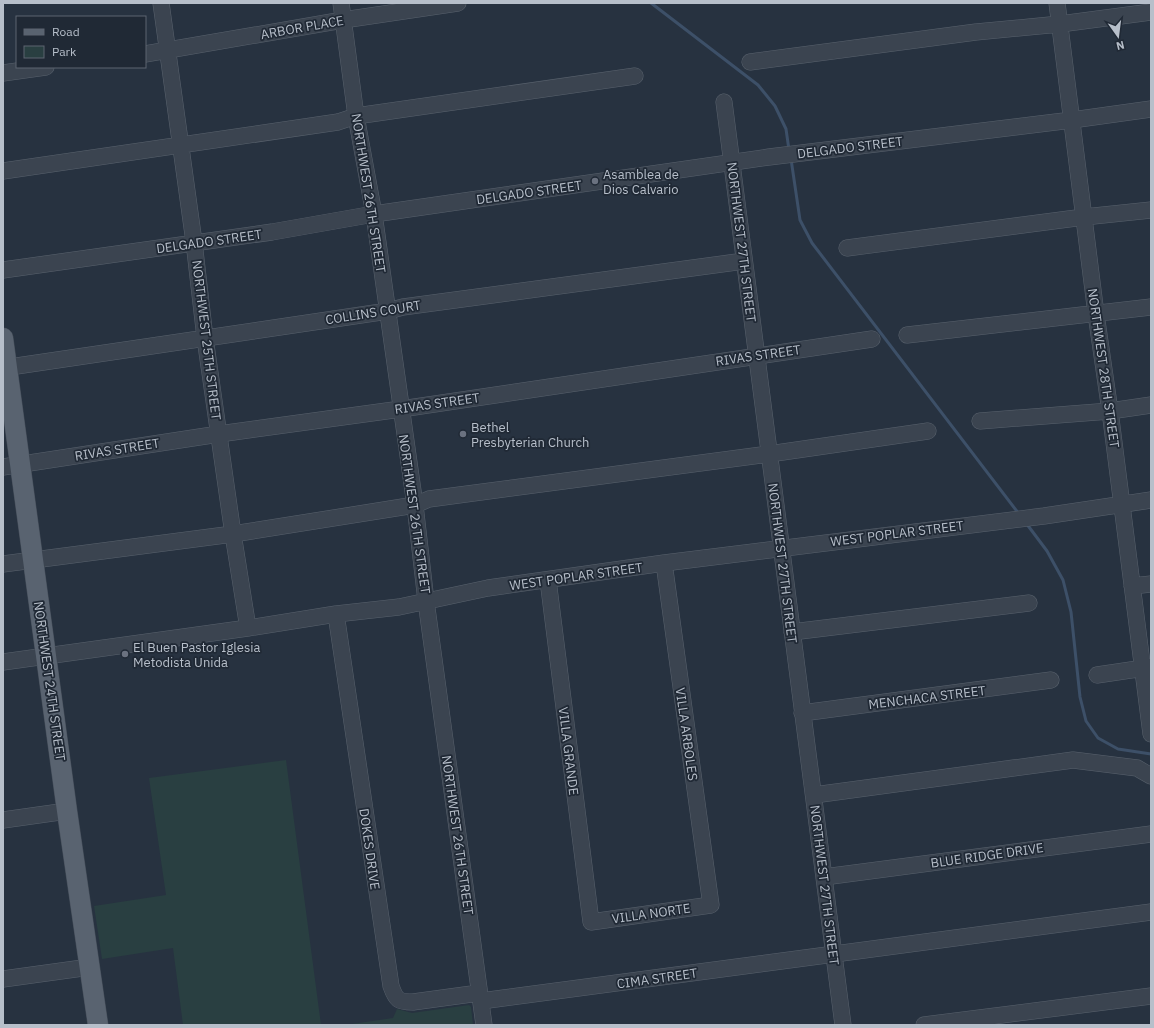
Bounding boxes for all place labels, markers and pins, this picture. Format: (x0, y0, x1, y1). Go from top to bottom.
place label: Asamblea de Dios Calvario (603, 166, 679, 198)
marker: Asamblea de Dios Calvario (590, 176, 600, 186)
place label: Bethel Presbyterian Church (471, 419, 589, 451)
marker: Bethel Presbyterian Church (458, 429, 468, 439)
place label: El Buen Pastor Iglesia Metodista Unida (133, 639, 261, 671)
marker: El Buen Pastor Iglesia Metodista Unida (120, 649, 130, 659)

